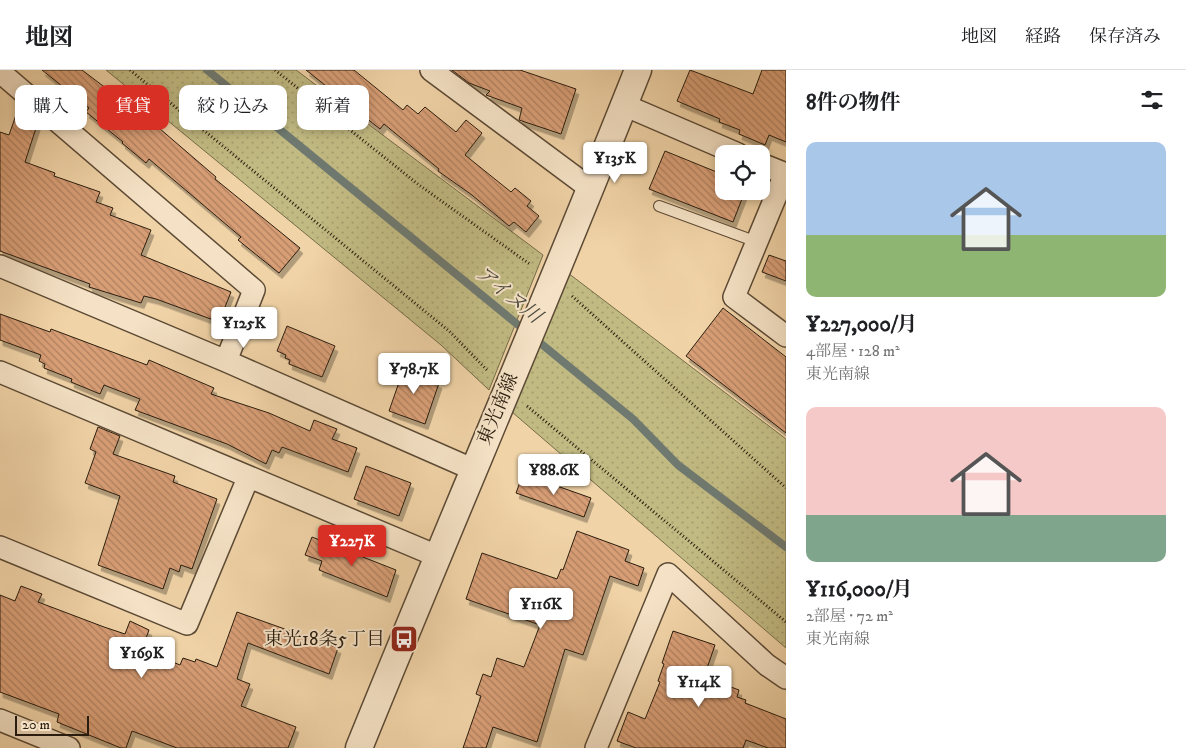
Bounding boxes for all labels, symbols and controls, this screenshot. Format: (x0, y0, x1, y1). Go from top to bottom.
text: 地図 (25, 23, 73, 53)
text: 地図 (961, 26, 997, 48)
text: 経路 (1025, 26, 1061, 48)
text: 保存済み (1089, 26, 1161, 48)
chip: 購入 (15, 85, 87, 130)
chip: 賃貸 (97, 85, 169, 130)
chip: 絞り込み (179, 85, 287, 130)
chip: 新着 (297, 85, 369, 130)
icon: filters (1138, 86, 1166, 114)
text: 8件の物件 (806, 90, 901, 116)
pin: ¥135K (580, 142, 650, 184)
map controls (715, 145, 770, 200)
button: locate (715, 145, 770, 200)
text: ¥135K (594, 148, 636, 168)
icon: home (941, 174, 1031, 264)
water label: アイヌ川 (470, 261, 548, 331)
pin: ¥125K (209, 306, 279, 349)
text: ¥227,000/月 (806, 312, 917, 338)
text: ¥125K (222, 313, 266, 333)
text: 4部屋 · 128 m² (806, 341, 900, 361)
pin: ¥78.7K (373, 352, 455, 395)
text: ¥78.7K (389, 359, 439, 379)
text: 東光南線 (806, 364, 870, 384)
street label: 東光南線 (473, 370, 523, 448)
icon: home (941, 439, 1031, 529)
pin: ¥88.6K (513, 454, 595, 496)
text: ¥88.6K (529, 460, 579, 480)
pin: ¥227K (317, 524, 387, 567)
text: ¥227K (329, 531, 375, 551)
text: ¥116,000/月 (806, 577, 913, 603)
pin: ¥116K (506, 588, 576, 630)
text: ¥116K (520, 594, 562, 614)
text: 2部屋 · 72 m² (806, 606, 893, 626)
bus stop icon: 東光18条5丁目 (389, 624, 419, 654)
place label: 東光18条5丁目 (264, 628, 385, 651)
text: 東光南線 (806, 629, 870, 649)
pin: ¥169K (107, 636, 177, 679)
text: ¥169K (120, 643, 164, 663)
pin: ¥114K (664, 666, 734, 708)
text: ¥114K (678, 672, 720, 692)
scale bar (15, 713, 89, 736)
text: 20 m (22, 716, 50, 734)

